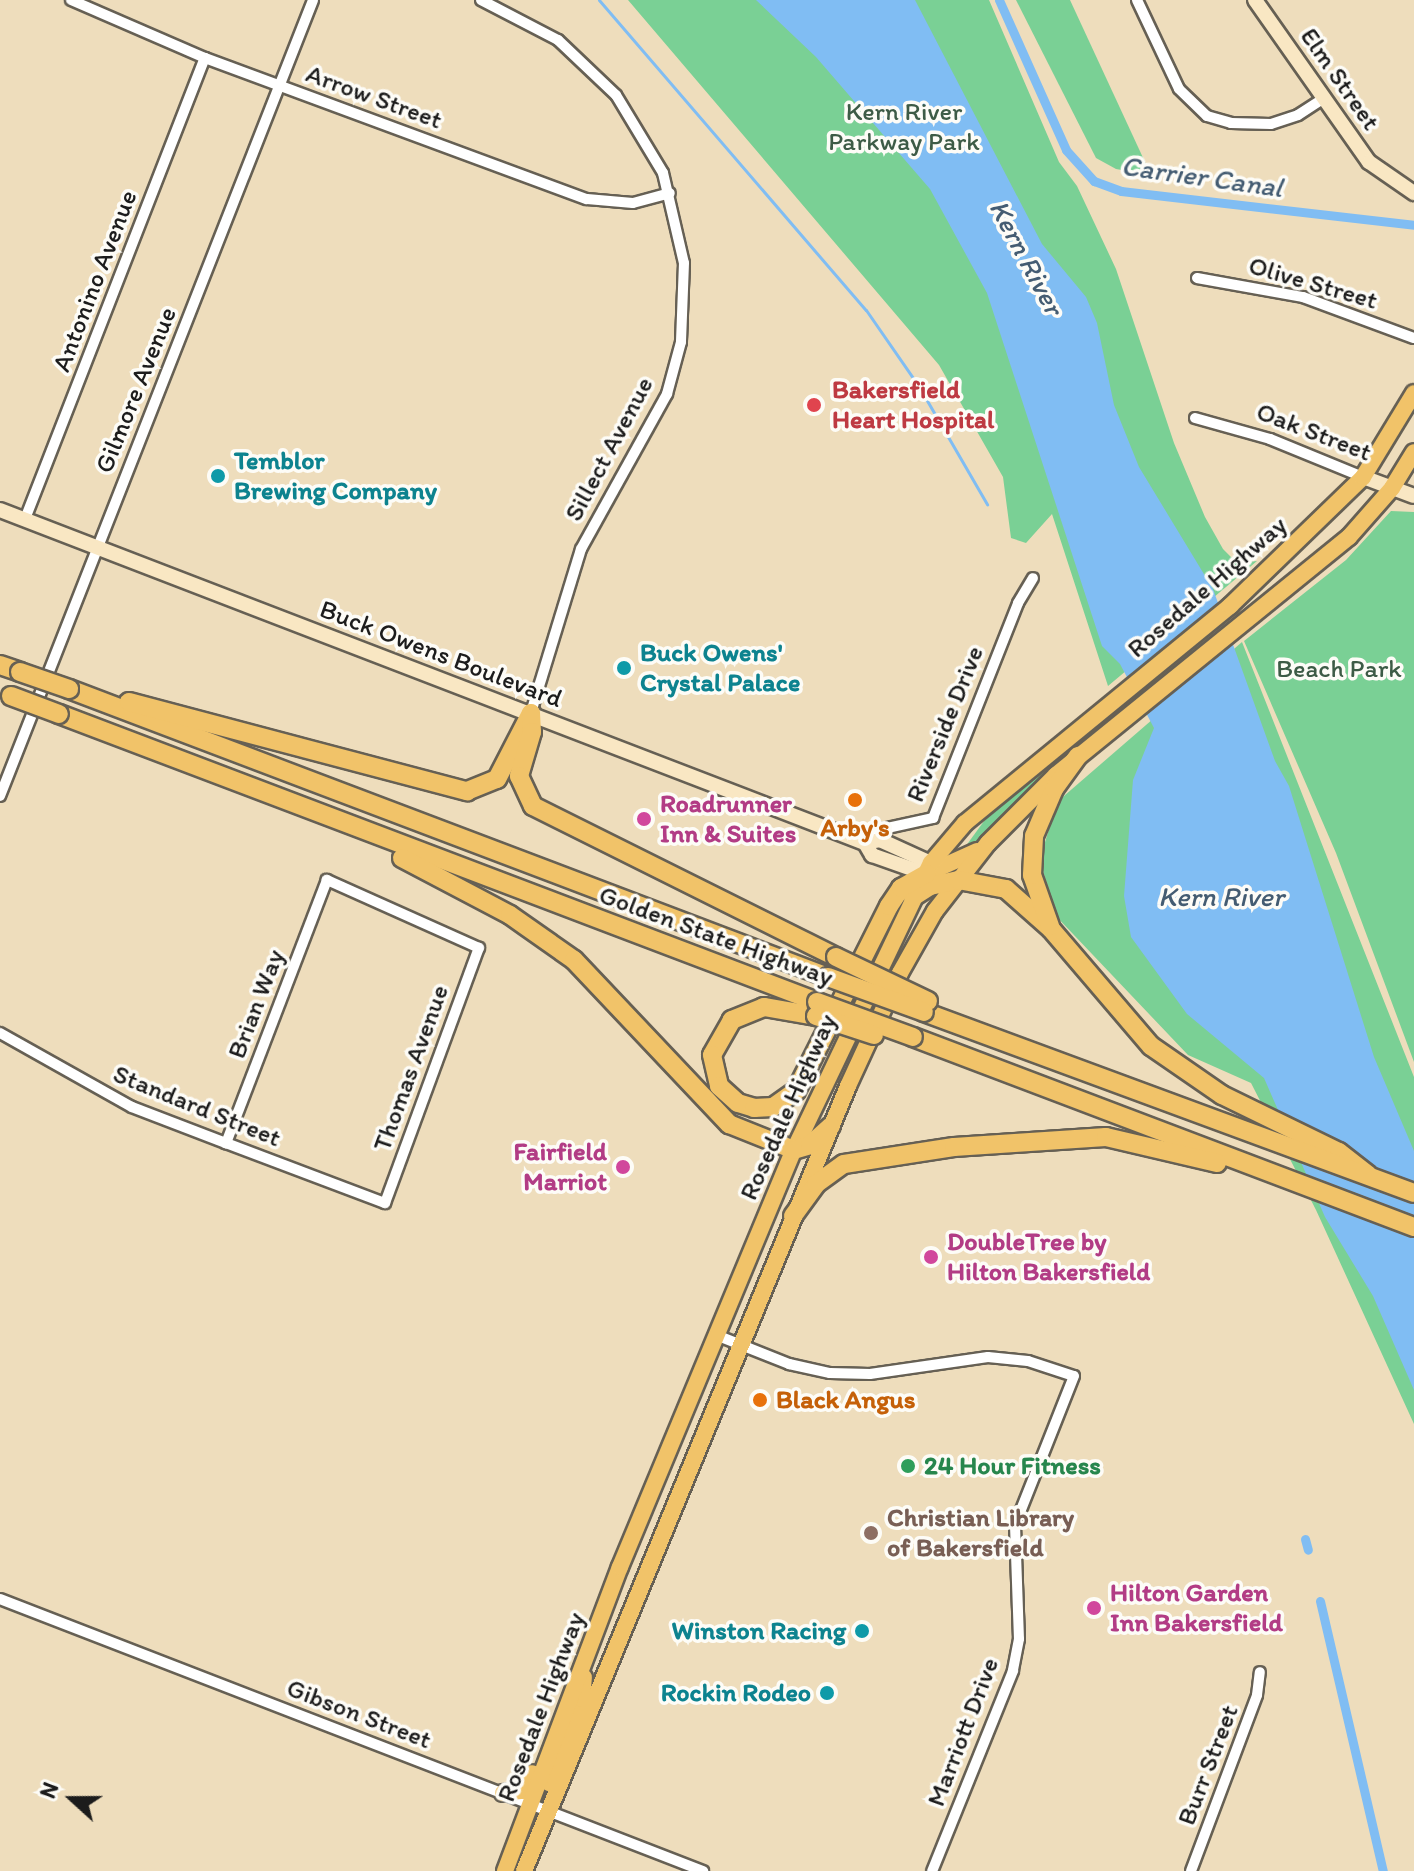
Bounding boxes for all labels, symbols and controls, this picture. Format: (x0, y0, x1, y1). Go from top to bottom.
street label: Elm Street (1294, 22, 1386, 136)
street label: Arrow Street (302, 58, 446, 136)
park label: Kern River Parkway Park (829, 96, 979, 158)
water label: Carrier Canal (1119, 148, 1285, 204)
street label: Antonino Avenue (46, 186, 144, 376)
water label: Kern River (983, 194, 1071, 320)
street label: Olive Street (1245, 250, 1381, 316)
street label: Gilmore Avenue (89, 303, 183, 477)
street label: Sillect Avenue (558, 372, 660, 526)
place label: Bakersfield Heart Hospital (832, 374, 994, 436)
marker: Bakersfield Heart Hospital (803, 394, 825, 416)
street label: Oak Street (1252, 396, 1376, 468)
place label: Temblor Brewing Company (234, 445, 436, 506)
marker: Temblor Brewing Company (209, 467, 227, 485)
street label: Rosedale Highway (1121, 510, 1293, 664)
street label: Buck Owens Boulevard (315, 593, 567, 715)
place label: Buck Owens' Crystal Palace (640, 637, 799, 698)
street label: Riverside Drive (899, 641, 991, 807)
park label: Beach Park (1277, 653, 1401, 685)
marker: Buck Owens' Crystal Palace (615, 659, 633, 677)
place label: Roadrunner Inn & Suites (660, 788, 796, 850)
marker: Arby's (846, 791, 864, 809)
marker: Roadrunner Inn & Suites (635, 810, 653, 828)
place label: Arby's (820, 812, 890, 844)
street label: Golden State Highway (595, 879, 837, 993)
water label: Kern River (1159, 879, 1283, 913)
street label: Brian Way (221, 946, 291, 1062)
street label: Thomas Avenue (367, 981, 455, 1155)
street label: Rosedale Highway (733, 1009, 843, 1205)
street label: Standard Street (109, 1058, 285, 1154)
place label: Fairfield Marriot (513, 1136, 607, 1198)
marker: Fairfield Marriot (614, 1158, 632, 1176)
place label: DoubleTree by Hilton Bakersfield (947, 1226, 1150, 1288)
marker: DoubleTree by Hilton Bakersfield (922, 1248, 940, 1266)
place label: Black Angus (776, 1384, 915, 1416)
marker: Black Angus (751, 1391, 769, 1409)
place label: 24 Hour Fitness (924, 1450, 1100, 1482)
marker: 24 Hour Fitness (899, 1457, 917, 1475)
place label: Christian Library of Bakersfield (887, 1502, 1074, 1564)
marker: Christian Library of Bakersfield (862, 1524, 880, 1542)
place label: Hilton Garden Inn Bakersfield (1110, 1577, 1282, 1638)
marker: Hilton Garden Inn Bakersfield (1085, 1599, 1103, 1617)
street label: Rosedale Highway (491, 1608, 591, 1806)
place label: Winston Racing (672, 1615, 846, 1647)
marker: Winston Racing (853, 1622, 871, 1640)
street label: Marriott Drive (920, 1653, 1006, 1811)
street label: Gibson Street (282, 1672, 436, 1756)
place label: Rockin Rodeo (661, 1677, 811, 1709)
marker: Rockin Rodeo (818, 1684, 836, 1702)
street label: Burr Street (1171, 1701, 1245, 1829)
north arrow (32, 1759, 112, 1839)
text: N (34, 1778, 64, 1802)

